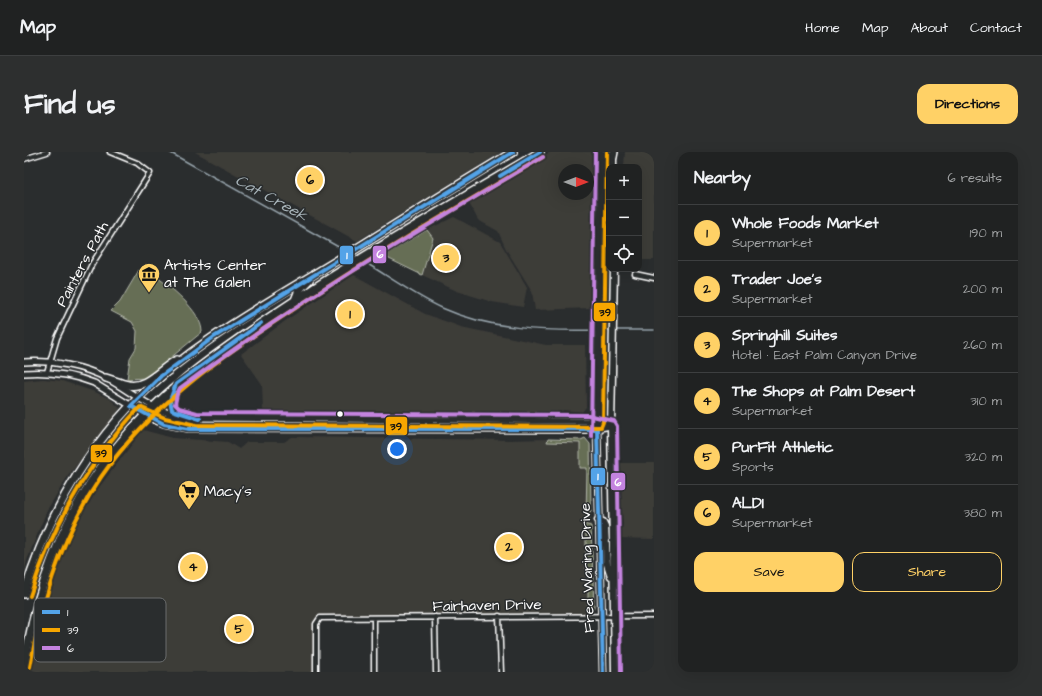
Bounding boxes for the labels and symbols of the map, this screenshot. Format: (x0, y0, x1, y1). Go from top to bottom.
north arrow (558, 164, 594, 200)
pin: 6 (297, 165, 323, 195)
water label: Cat Creek (231, 169, 313, 227)
street label: Painters Path (51, 217, 114, 311)
pin: 3 (433, 243, 459, 273)
line badge: 1 (339, 245, 354, 265)
line badge: 6 (372, 245, 387, 264)
text: 6 (377, 247, 384, 262)
text: 1 (346, 248, 348, 263)
place label: Artists Center at The Galen (164, 255, 266, 293)
museum icon: Artists Center at The Galen (136, 261, 162, 294)
pin: 1 (337, 299, 363, 329)
line badge: 39 (593, 302, 616, 322)
text: 39 (598, 305, 611, 320)
unlabelled marker (335, 409, 345, 419)
line badge: 39 (385, 416, 408, 436)
text: 39 (389, 419, 402, 434)
your location (387, 439, 407, 459)
line badge: 39 (90, 444, 113, 463)
text: 39 (94, 446, 107, 461)
line badge: 1 (590, 467, 606, 486)
text: 1 (597, 469, 599, 484)
line badge: 6 (610, 472, 626, 491)
text: 6 (615, 475, 622, 490)
supermarket icon: Macy's (176, 478, 202, 511)
place label: Macy's (204, 481, 252, 503)
street label: Fred Waring Drive (575, 503, 601, 633)
pin: 2 (496, 532, 522, 562)
pin: 4 (180, 552, 206, 582)
street label: Fairhaven Drive (432, 594, 542, 617)
legend (34, 598, 166, 662)
text: 1 (67, 605, 69, 620)
pin: 5 (226, 614, 252, 644)
text: 39 (67, 623, 79, 638)
text: 6 (67, 641, 74, 656)

